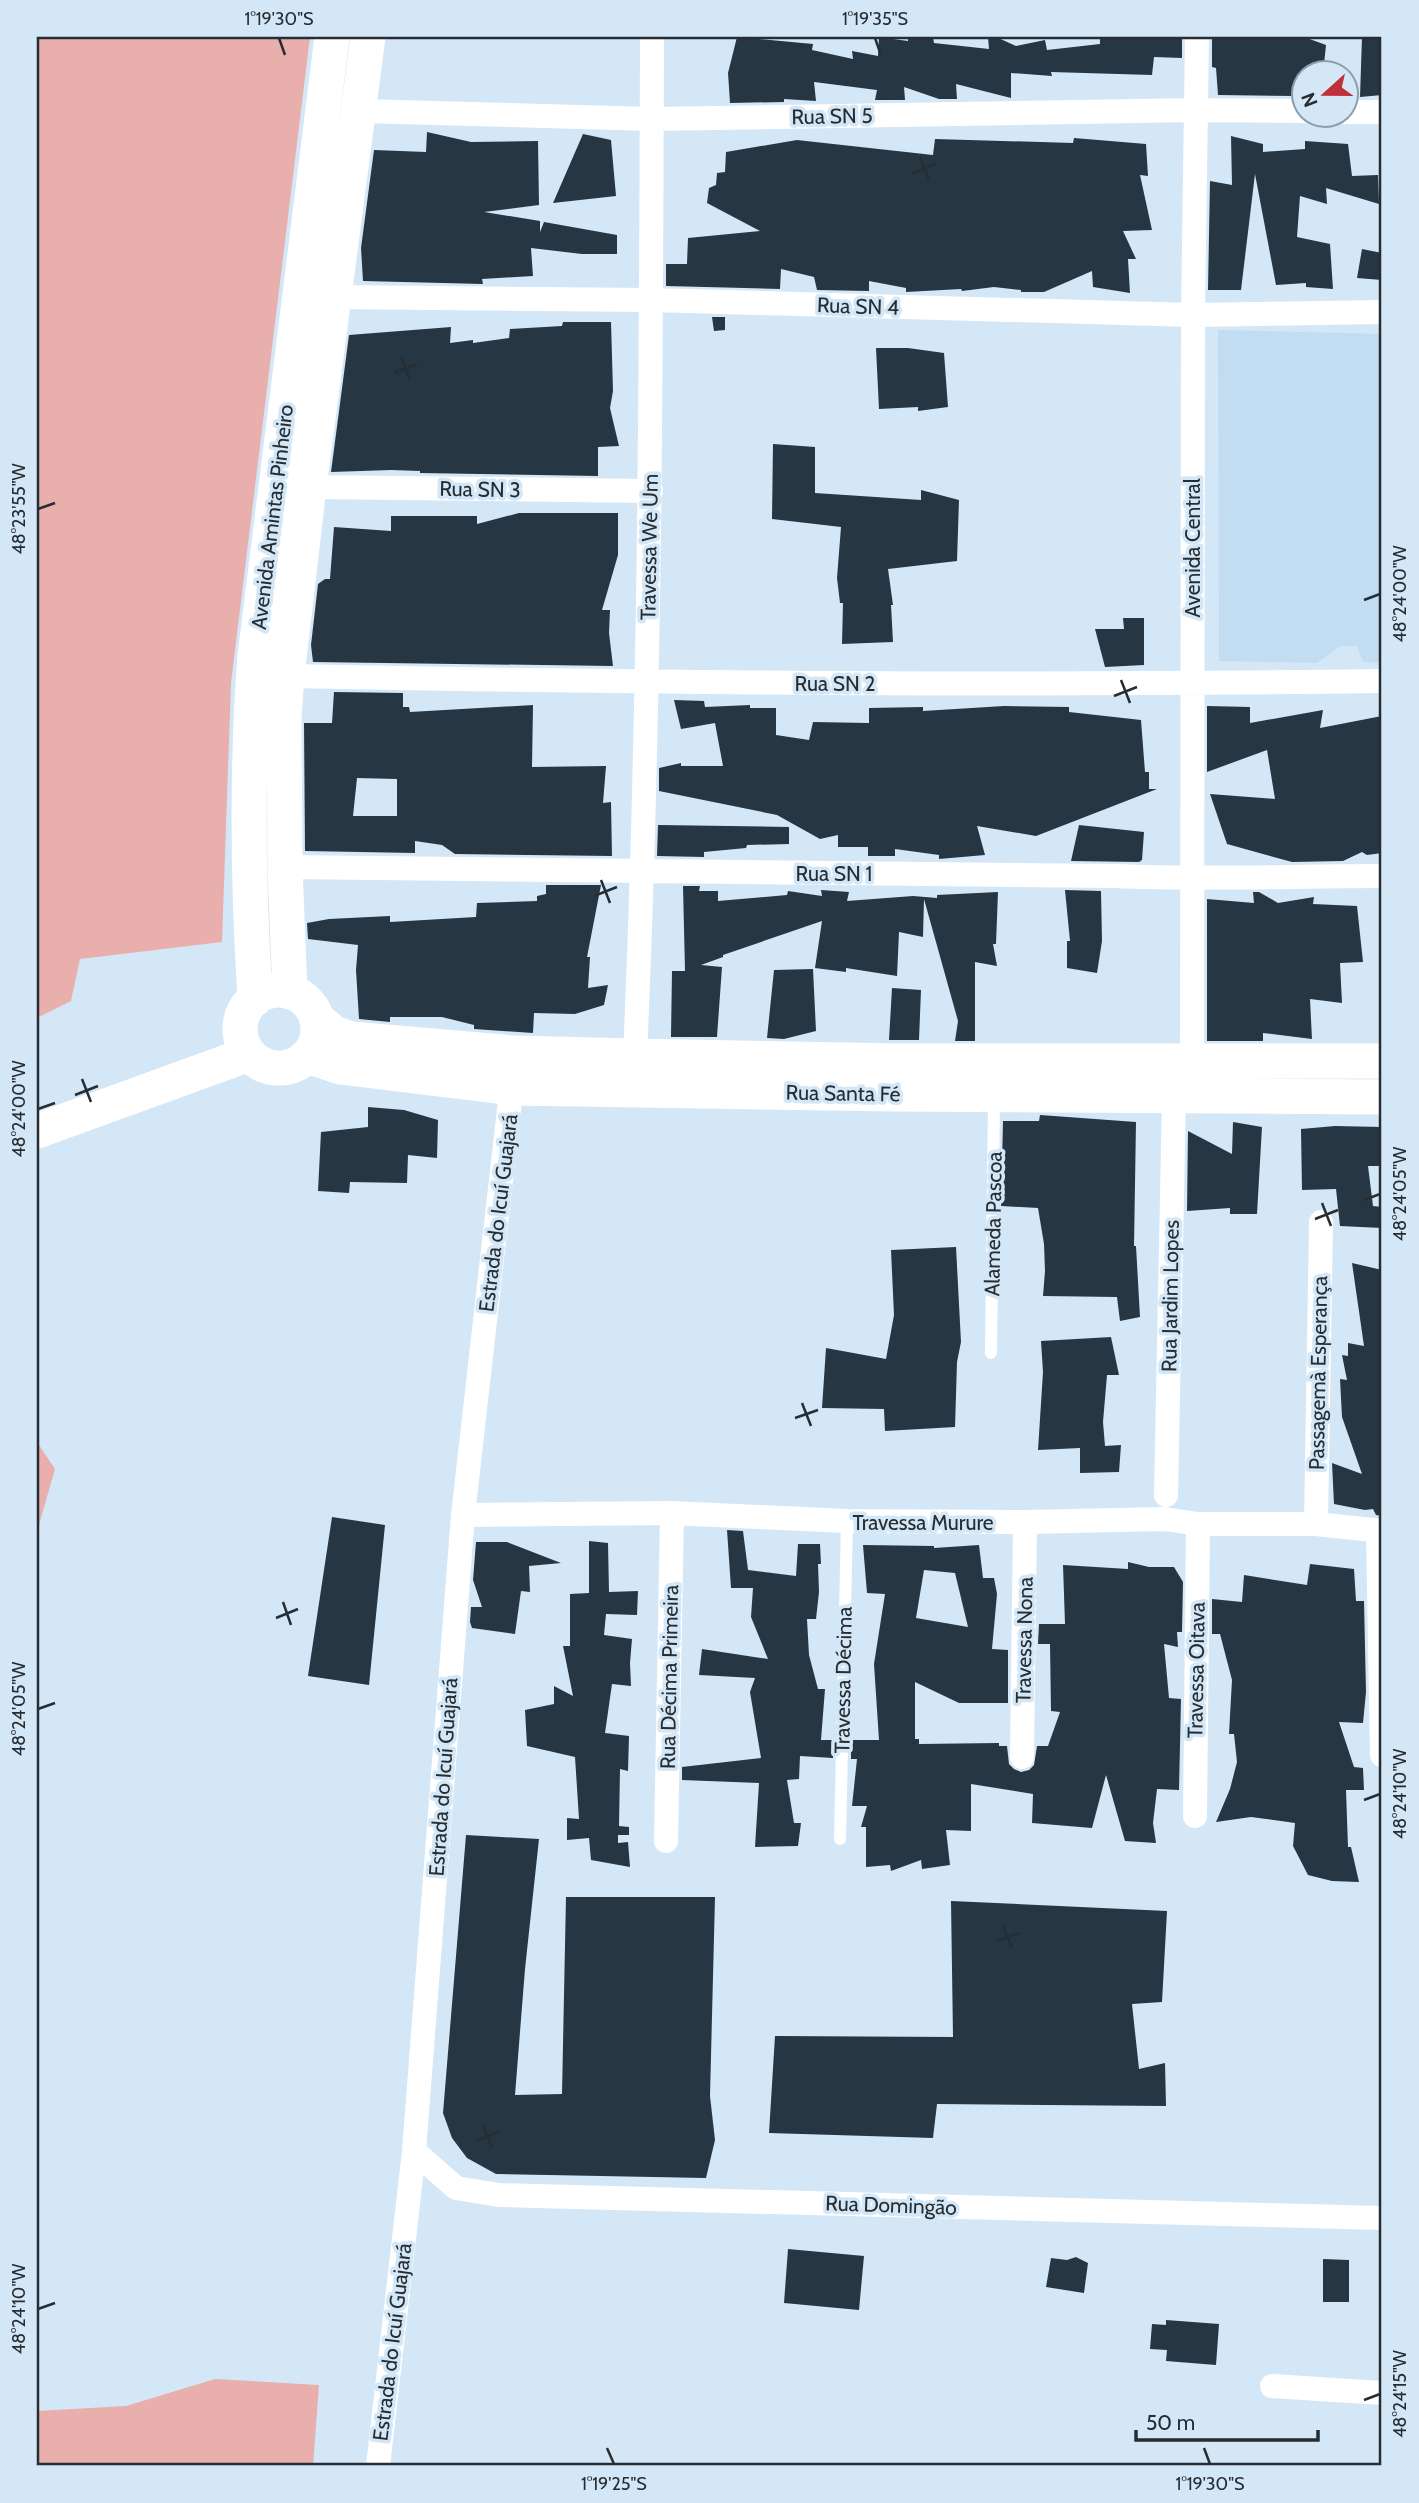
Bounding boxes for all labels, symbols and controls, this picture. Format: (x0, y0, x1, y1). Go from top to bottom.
text: 1°19'30"S (245, 8, 313, 30)
text: 1°19'35"S (842, 8, 908, 30)
north arrow (1290, 60, 1360, 130)
text: N (1296, 90, 1323, 110)
street label: Rua SN 5 (791, 103, 873, 129)
street label: Rua SN 4 (817, 292, 899, 320)
street label: Avenida Amintas Pinheiro (246, 403, 298, 631)
text: 48°23'55"W (8, 463, 30, 555)
street label: Travessa We Um (635, 474, 663, 620)
street label: Rua SN 3 (439, 476, 521, 502)
street label: Avenida Central (1180, 478, 1205, 618)
text: 48°24'00"W (1389, 545, 1411, 643)
street label: Rua SN 2 (795, 671, 876, 696)
street label: Rua SN 1 (796, 861, 872, 886)
text: 48°24'00"W (8, 1060, 30, 1158)
street label: Rua Santa Fé (785, 1079, 901, 1107)
street label: Estrada do Icuí Guajará (473, 1113, 524, 1313)
text: 48°24'05"W (1389, 1147, 1411, 1241)
street label: Alameda Pascoa (979, 1151, 1007, 1297)
street label: Rua Jardim Lopes (1156, 1219, 1184, 1372)
street label: Passagemà Esperança (1304, 1276, 1332, 1470)
street label: Travessa Murure (852, 1510, 994, 1535)
street label: Travessa Nona (1010, 1577, 1038, 1703)
street label: Rua Décima Primeira (655, 1585, 683, 1769)
street label: Travessa Oitava (1182, 1602, 1210, 1738)
street label: Travessa Décima (829, 1606, 857, 1754)
text: 48°24'05"W (8, 1662, 30, 1756)
street label: Estrada do Icuí Guajará (424, 1677, 463, 1877)
text: 48°24'10"W (1389, 1749, 1411, 1839)
street label: Rua Domingão (825, 2190, 957, 2220)
street label: Estrada do Icuí Guajará (367, 2242, 418, 2442)
text: 48°24'10"W (8, 2264, 30, 2354)
text: 48°24'15"W (1389, 2350, 1411, 2438)
scale bar (1136, 2398, 1318, 2442)
text: 50 m (1146, 2410, 1195, 2435)
text: 1°19'25"S (581, 2473, 647, 2495)
text: 1°19'30"S (1176, 2473, 1244, 2495)

